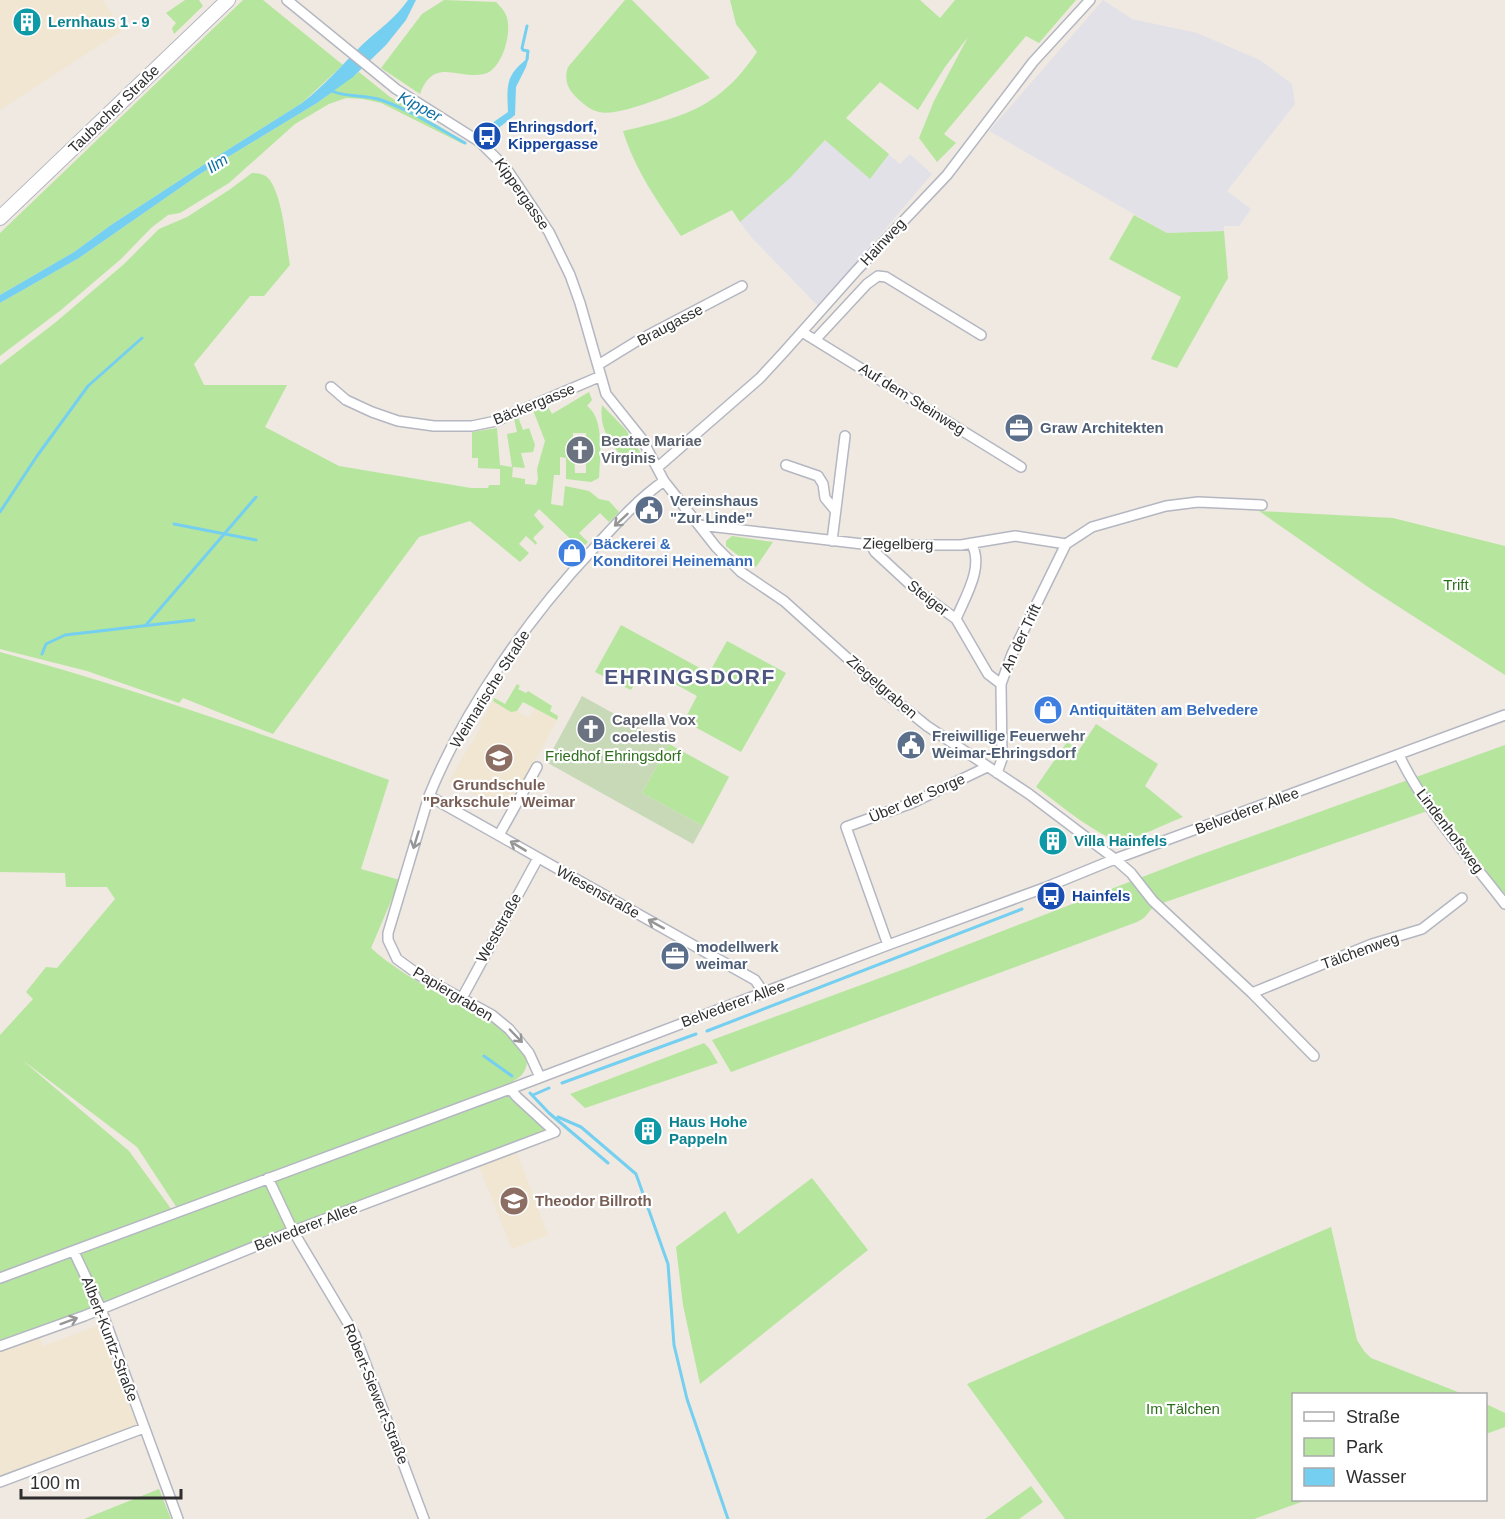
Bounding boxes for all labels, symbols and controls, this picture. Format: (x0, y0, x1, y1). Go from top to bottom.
building icon: Lernhaus 1 - 9 (11, 6, 43, 38)
place label: Lernhaus 1 - 9 (48, 13, 150, 30)
street label: Taubacher Straße (65, 61, 162, 156)
water label: Kipper (395, 88, 445, 125)
place label: Ehringsdorf, Kippergasse (508, 118, 598, 152)
bus stop icon: Ehringsdorf, Kippergasse (471, 120, 503, 152)
water label: Ilm (204, 150, 231, 176)
street label: Kippergasse (492, 155, 553, 233)
street label: Hainweg (857, 215, 909, 269)
street label: Braugasse (634, 300, 705, 349)
street label: Auf dem Steinweg (856, 359, 968, 438)
street label: Bäckergasse (490, 379, 577, 428)
office icon: Graw Architekten (1003, 412, 1035, 444)
place label: Graw Architekten (1040, 419, 1164, 436)
place label: Beatae Mariae Virginis (601, 432, 702, 466)
church icon: Beatae Mariae Virginis (564, 434, 596, 466)
place label: Vereinshaus "Zur Linde" (670, 492, 758, 526)
public building icon: Vereinshaus "Zur Linde" (633, 494, 665, 526)
one-way arrow (613, 513, 628, 527)
street label: Ziegelberg (862, 534, 934, 553)
place label: Bäckerei & Konditorei Heinemann (593, 535, 753, 569)
shop icon: Bäckerei & Konditorei Heinemann (556, 537, 588, 569)
street label: Steiger (904, 576, 952, 619)
park label: Trift (1443, 576, 1469, 593)
street label: An der Trift (997, 600, 1044, 675)
street label: Weimarische Straße (446, 627, 533, 751)
street label: Ziegelgraben (844, 651, 921, 722)
district label: EHRINGSDORF (604, 665, 776, 688)
shop icon: Antiquitäten am Belvedere (1032, 694, 1064, 726)
place label: Antiquitäten am Belvedere (1069, 701, 1258, 718)
place label: Capella Vox coelestis (612, 711, 697, 745)
church icon: Capella Vox coelestis (575, 713, 607, 745)
place label: Freiwillige Feuerwehr Weimar-Ehringsdorf (932, 727, 1086, 761)
public building icon: Freiwillige Feuerwehr Weimar-Ehringsdorf (895, 729, 927, 761)
school or university icon: Grundschule "Parkschule" Weimar (483, 742, 515, 774)
park label: Friedhof Ehringsdorf (545, 747, 682, 764)
street label: Über der Sorge (866, 770, 967, 825)
place label: Grundschule "Parkschule" Weimar (423, 776, 575, 810)
street label: Belvederer Allee (1193, 784, 1301, 837)
street label: Lindenhofsweg (1413, 785, 1488, 876)
building icon: Villa Hainfels (1037, 825, 1069, 857)
one-way arrow (410, 830, 421, 849)
place label: Villa Hainfels (1074, 832, 1167, 849)
one-way arrow (510, 840, 527, 852)
street label: Wiesenstraße (554, 862, 643, 921)
bus stop icon: Hainfels (1035, 880, 1067, 912)
place label: Hainfels (1072, 887, 1130, 904)
street label: Weststraße (473, 890, 525, 965)
one-way arrow (648, 918, 665, 930)
street label: Tälchenweg (1319, 929, 1401, 972)
place label: modellwerk weimar (695, 938, 779, 972)
office icon: modellwerk weimar (659, 940, 691, 972)
street label: Papiergraben (410, 963, 496, 1024)
street label: Belvederer Allee (679, 977, 787, 1030)
one-way arrow (508, 1029, 523, 1044)
place label: Haus Hohe Pappeln (669, 1113, 747, 1147)
building icon: Haus Hohe Pappeln (632, 1115, 664, 1147)
school or university icon: Theodor Billroth (498, 1185, 530, 1217)
place label: Theodor Billroth (535, 1192, 652, 1209)
street label: Belvederer Allee (252, 1199, 360, 1254)
street label: Albert-Kuntz-Straße (79, 1274, 142, 1404)
one-way arrow (59, 1315, 78, 1326)
street label: Robert-Siewert-Straße (340, 1321, 412, 1467)
legend (1292, 1393, 1487, 1501)
park label: Im Tälchen (1146, 1400, 1220, 1417)
text: Straße (1346, 1407, 1400, 1427)
text: Park (1346, 1437, 1384, 1457)
scale bar (21, 1462, 182, 1500)
text: Wasser (1346, 1467, 1406, 1487)
text: 100 m (30, 1473, 80, 1493)

